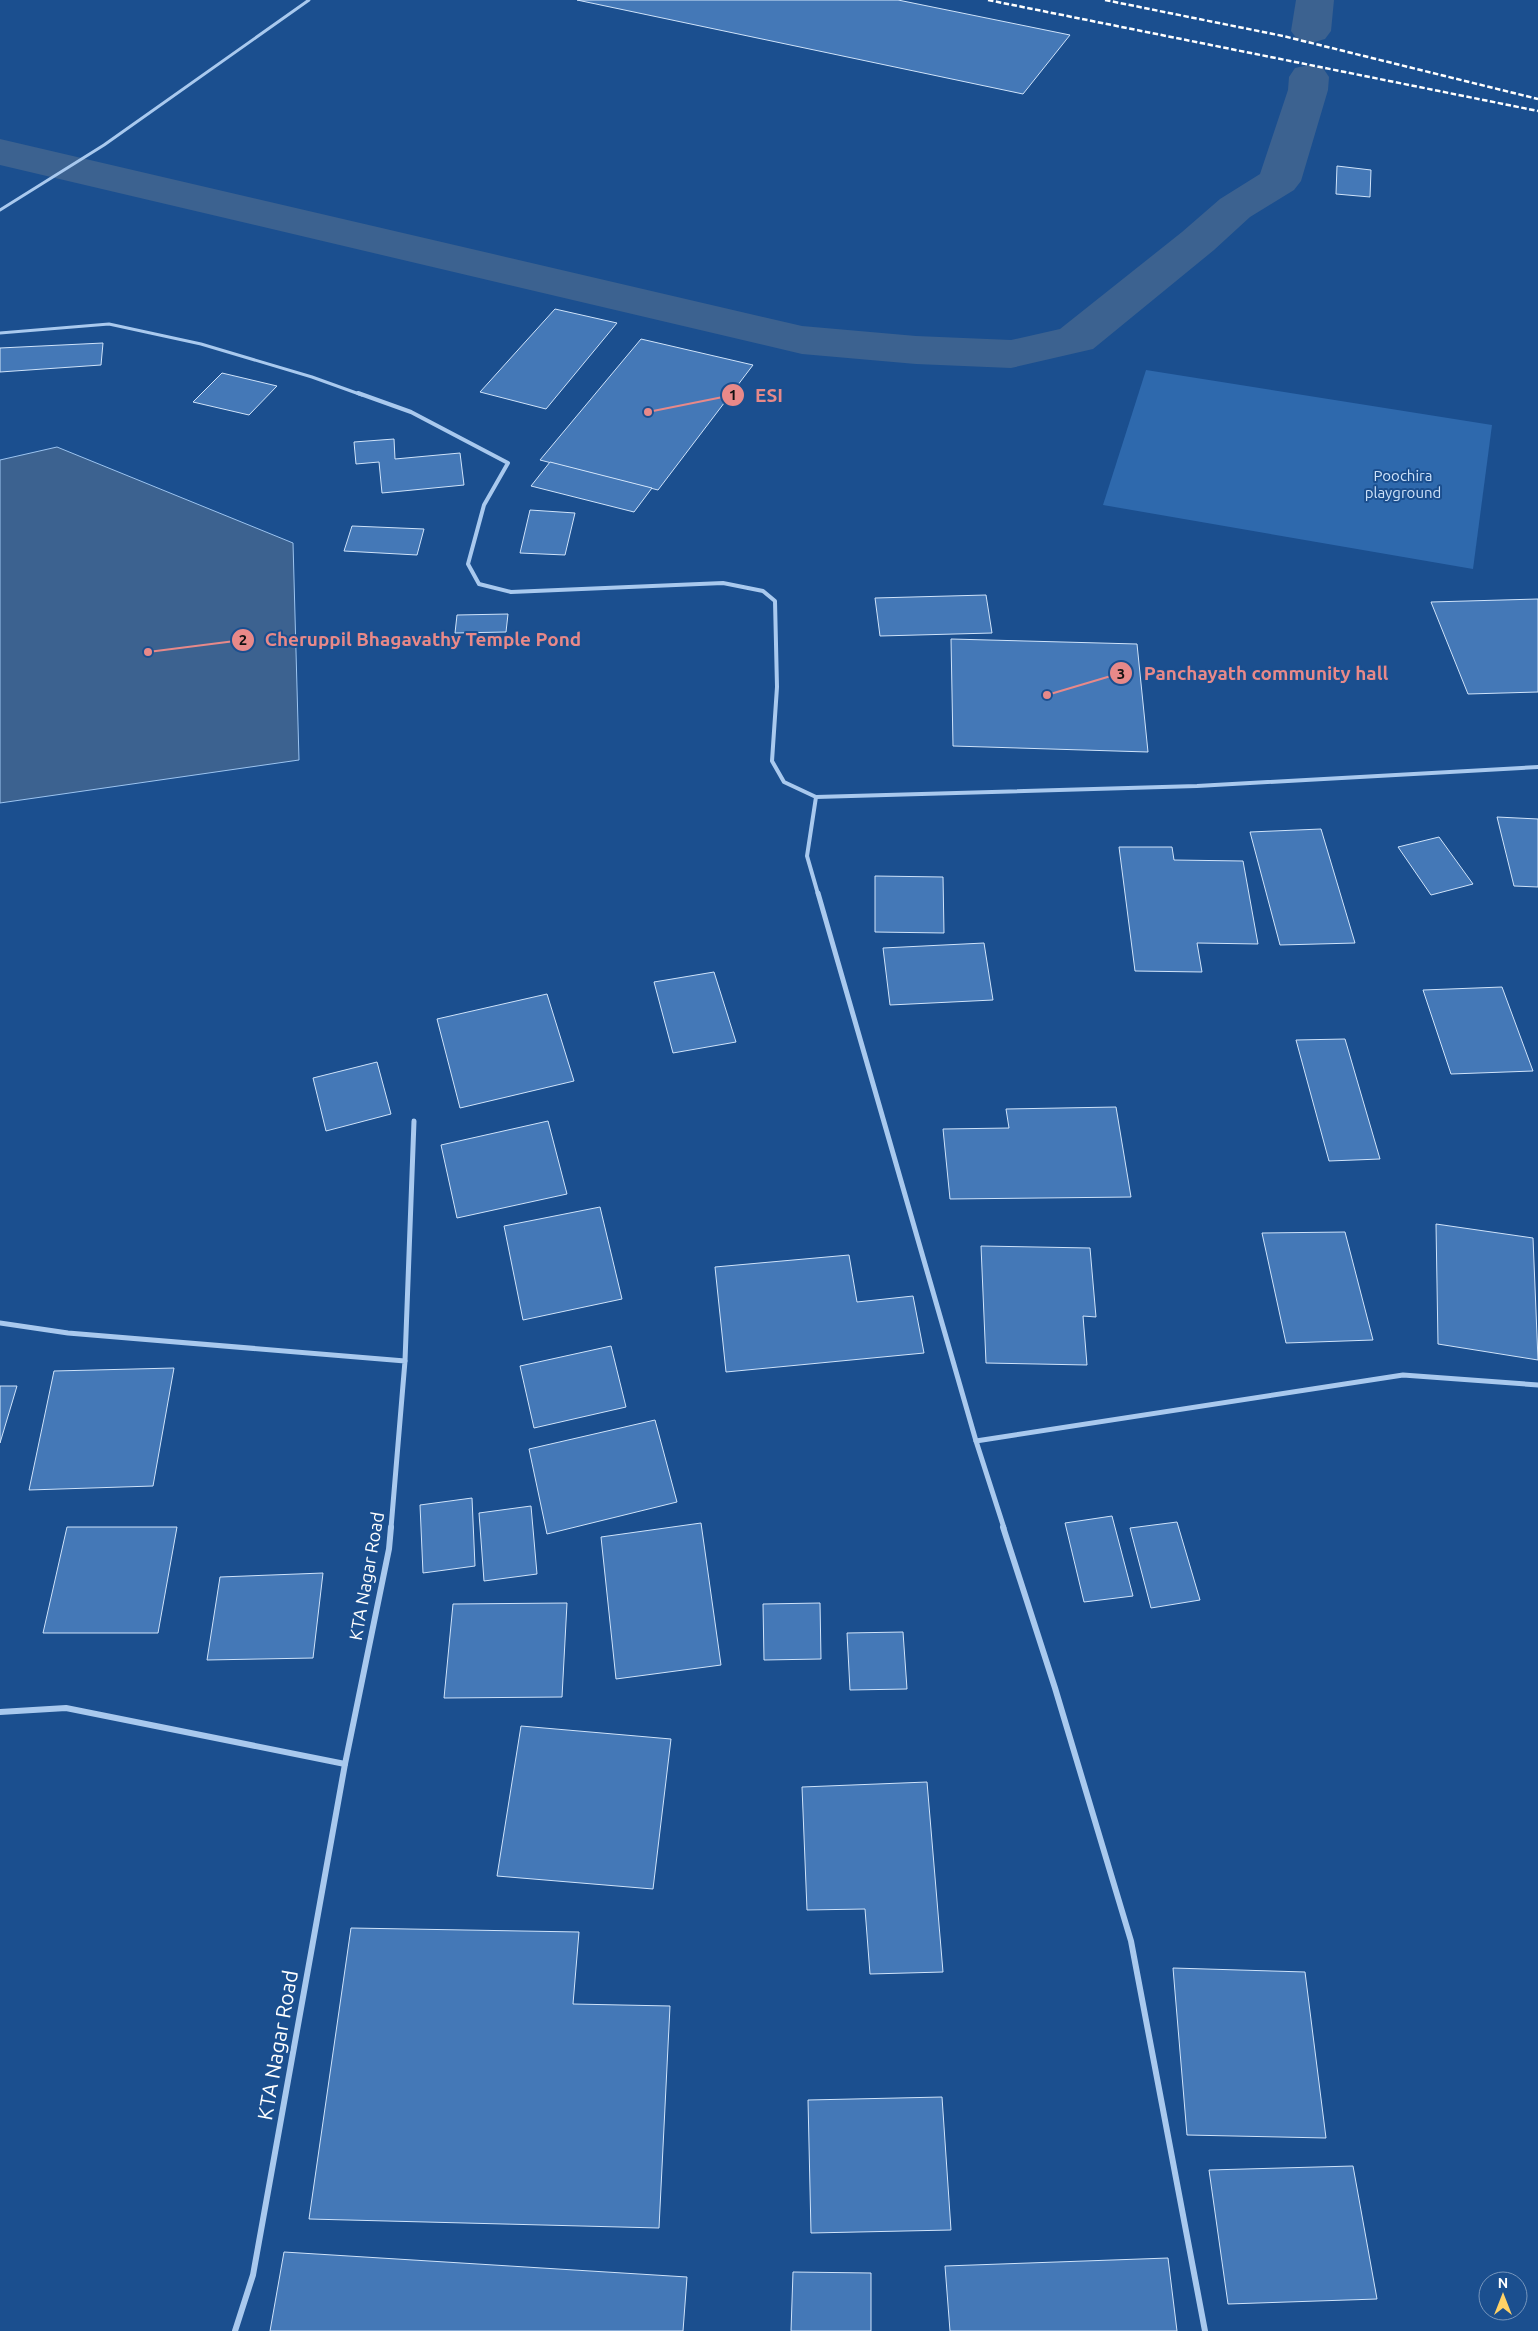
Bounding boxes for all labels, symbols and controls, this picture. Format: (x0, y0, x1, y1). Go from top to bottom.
callout: ESI (720, 378, 793, 412)
text: ESI (755, 384, 783, 406)
text: 1 (729, 386, 737, 403)
park label: Poochira playground (1365, 467, 1441, 501)
callout: Cheruppil Bhagavathy Temple Pond (230, 623, 592, 657)
text: Cheruppil Bhagavathy Temple Pond (265, 628, 581, 650)
text: 2 (239, 631, 247, 648)
callout: Panchayath community hall (1109, 656, 1398, 690)
text: Panchayath community hall (1144, 662, 1388, 684)
text: 3 (1117, 665, 1125, 682)
street label: KTA Nagar Road (345, 1510, 387, 1642)
street label: KTA Nagar Road (252, 1968, 302, 2122)
north arrow (1478, 2271, 1528, 2321)
text: N (1498, 2275, 1508, 2291)

